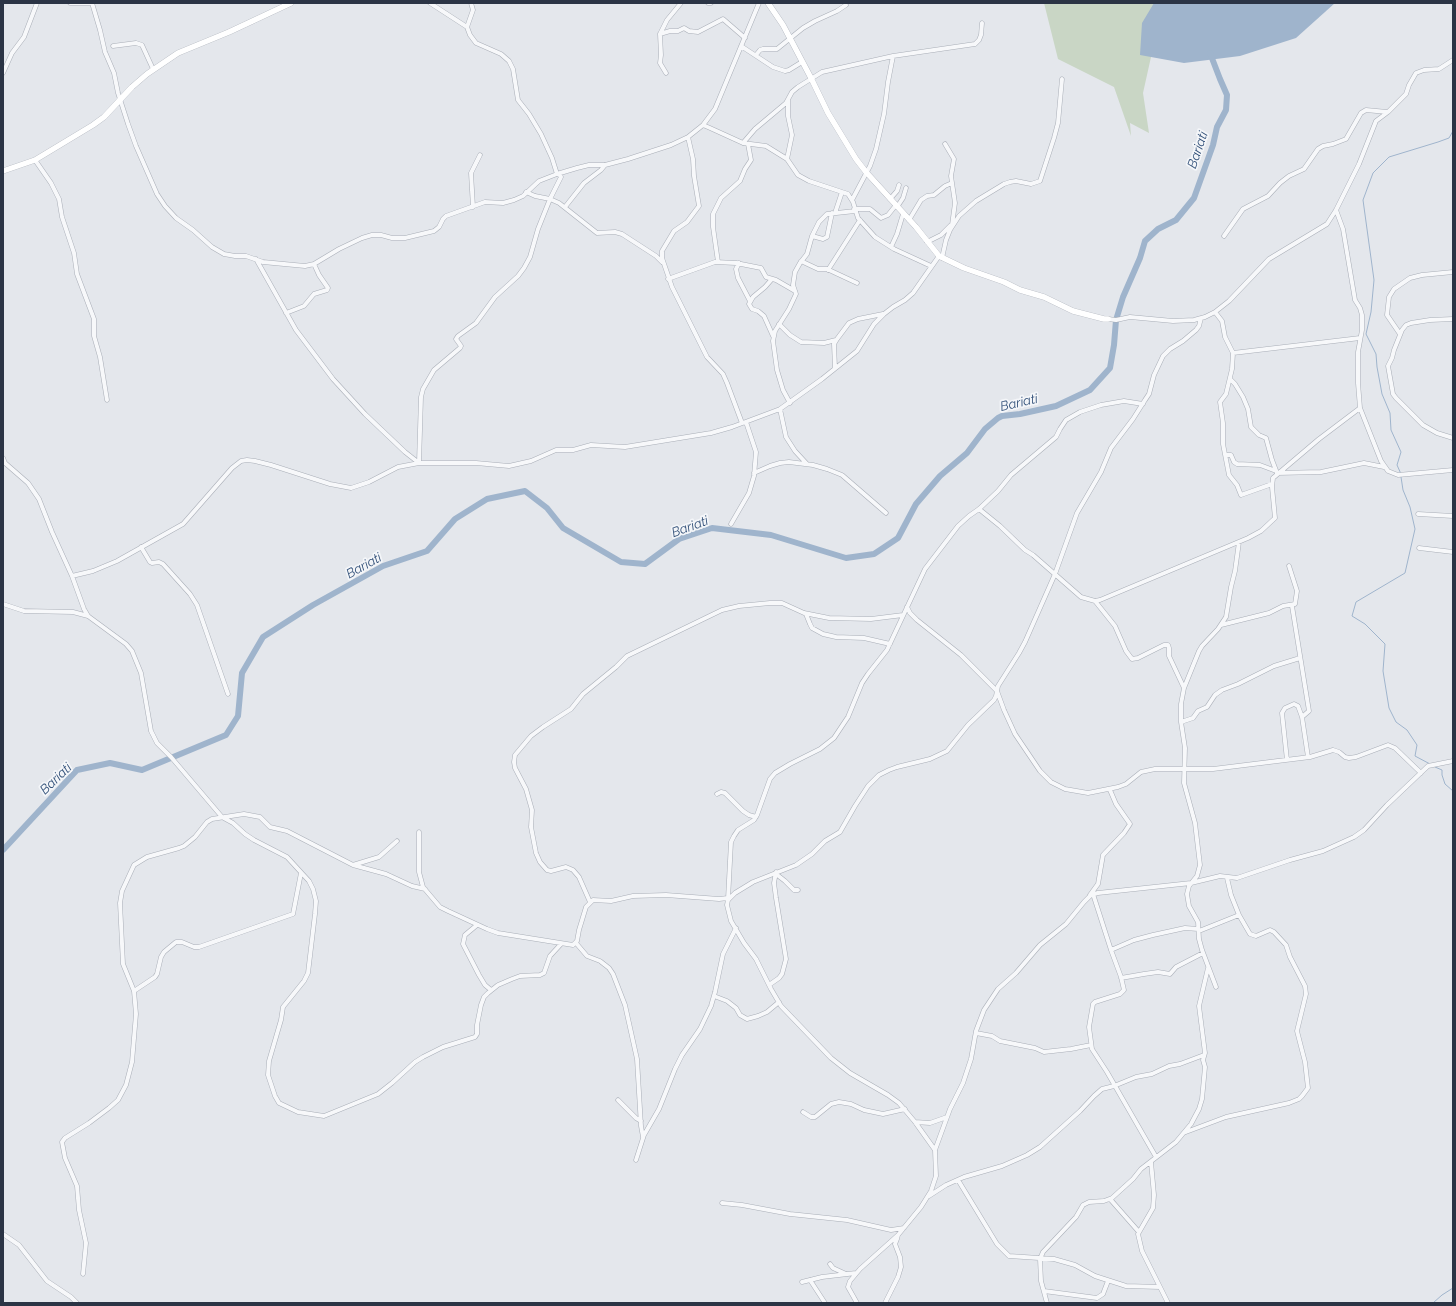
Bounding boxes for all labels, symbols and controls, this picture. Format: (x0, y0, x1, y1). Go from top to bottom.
water label: Bariati (1184, 129, 1212, 171)
water label: Bariati (999, 391, 1039, 415)
water label: Bariati (669, 513, 711, 541)
water label: Bariati (344, 550, 384, 582)
water label: Bariati (37, 760, 75, 798)

